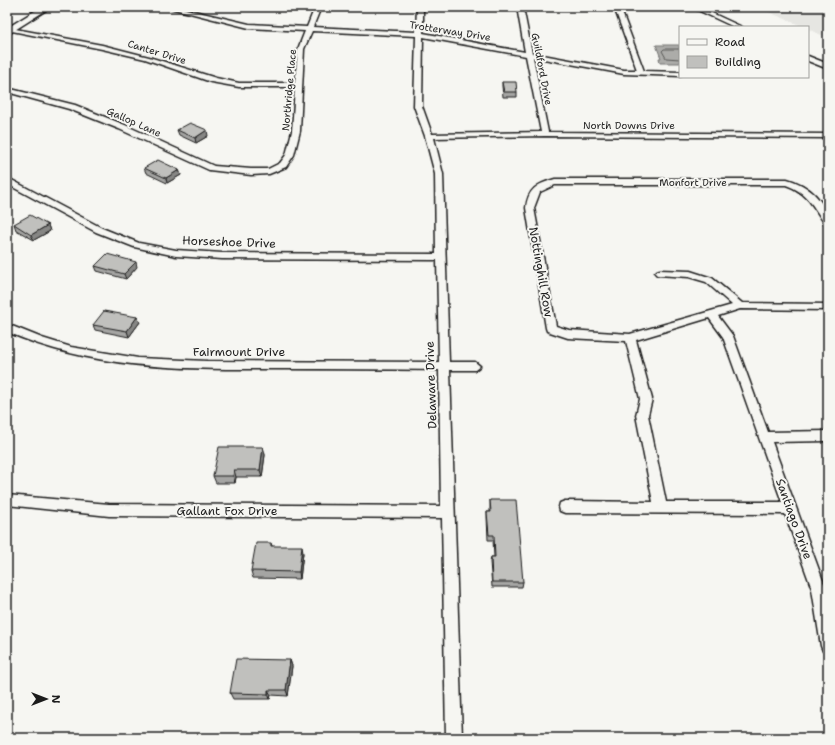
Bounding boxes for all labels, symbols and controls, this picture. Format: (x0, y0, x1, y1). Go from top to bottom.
street label: Trotterway Drive (408, 18, 492, 44)
legend (679, 26, 809, 78)
street label: Guildford Drive (529, 32, 555, 106)
text: Road (715, 34, 746, 50)
street label: Canter Drive (126, 37, 188, 67)
street label: Northridge Place (279, 48, 299, 131)
text: Building (715, 54, 761, 70)
street label: Gallop Lane (105, 104, 163, 140)
street label: North Downs Drive (583, 119, 675, 132)
street label: Monfort Drive (659, 176, 727, 189)
street label: Nottinghill Row (525, 226, 557, 319)
street label: Horseshoe Drive (182, 232, 276, 252)
street label: Delaware Drive (421, 341, 441, 429)
street label: Fairmount Drive (193, 344, 285, 360)
street label: Santiago Drive (772, 476, 816, 562)
street label: Gallant Fox Drive (177, 503, 278, 519)
north arrow (26, 679, 66, 719)
text: N (48, 695, 63, 704)

